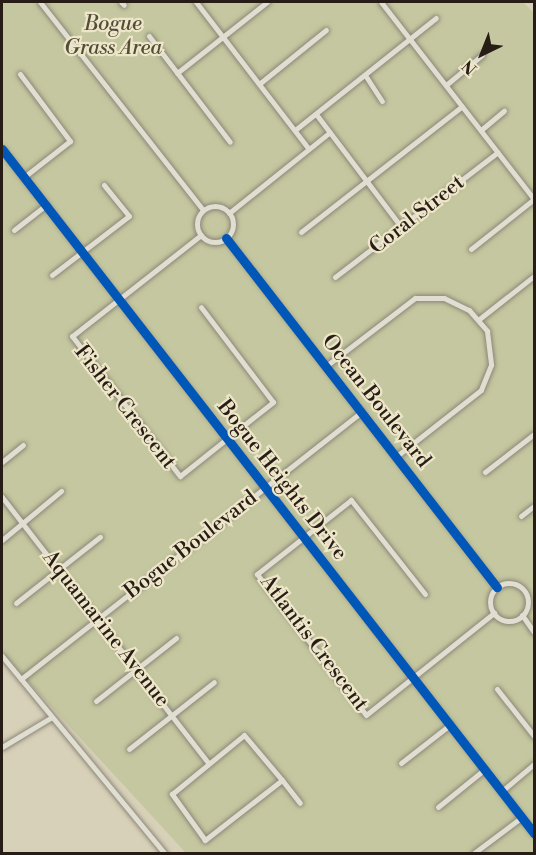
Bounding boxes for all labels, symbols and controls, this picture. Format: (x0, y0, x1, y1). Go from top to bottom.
park label: Bogue Grass Area (64, 11, 162, 61)
north arrow (452, 24, 512, 84)
text: N (458, 56, 481, 79)
street label: Coral Street (365, 170, 469, 260)
street label: Ocean Boulevard (316, 329, 436, 473)
street label: Fisher Crescent (69, 340, 181, 474)
street label: Bogue Heights Drive (212, 395, 352, 565)
street label: Bogue Boulevard (120, 485, 262, 605)
street label: Aquamarine Avenue (37, 546, 175, 712)
street label: Atlantis Crescent (255, 570, 373, 716)

